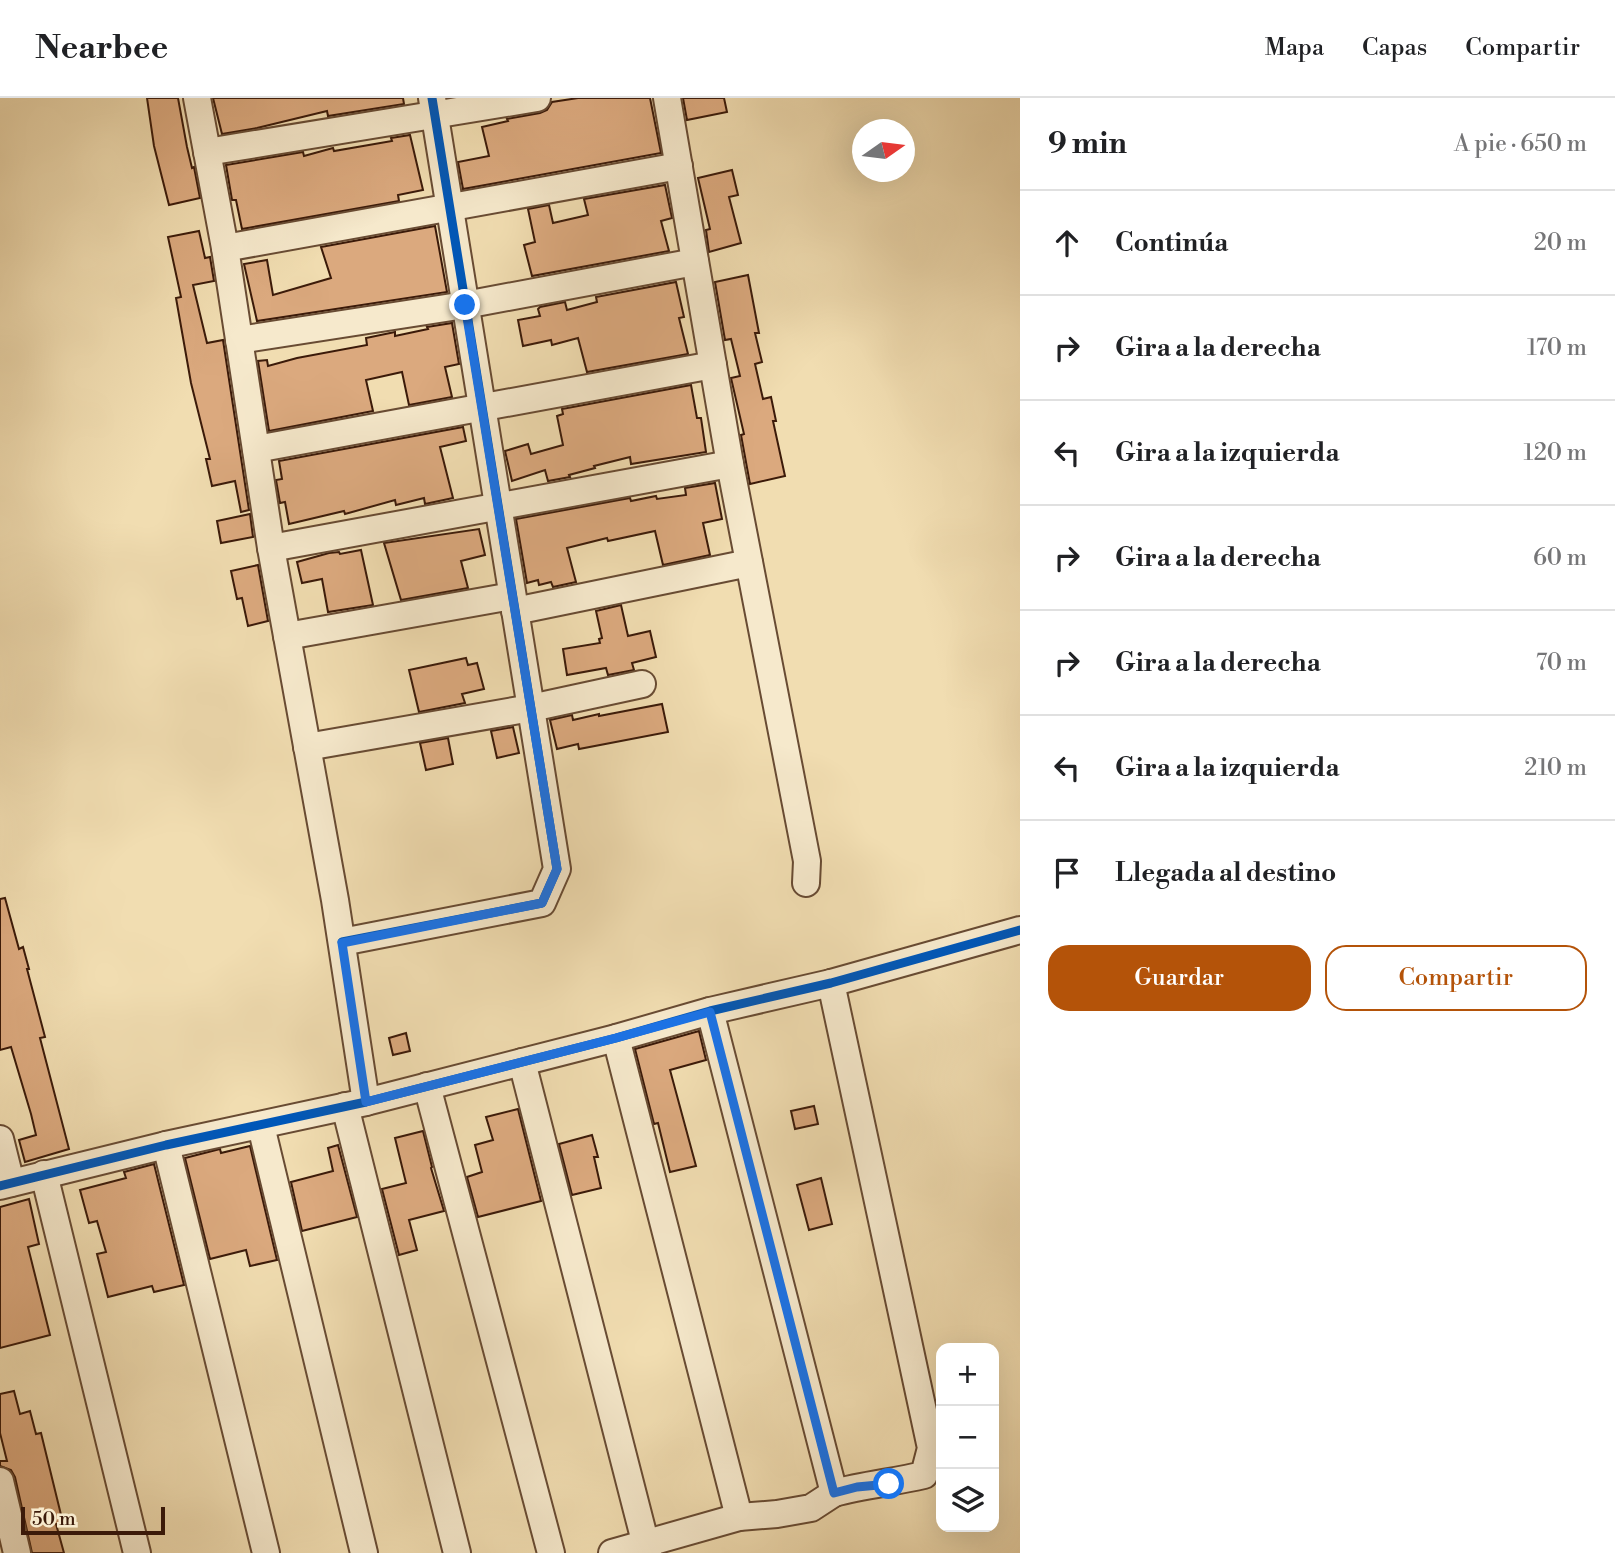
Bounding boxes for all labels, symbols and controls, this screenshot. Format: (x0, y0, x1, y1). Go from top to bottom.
text: Nearbee (35, 28, 168, 69)
text: Mapa (1265, 33, 1324, 63)
text: Capas (1362, 33, 1427, 63)
text: Compartir (1465, 33, 1580, 63)
north arrow (852, 119, 915, 182)
text: 9 min (1048, 125, 1127, 163)
text: A pie · 650 m (1454, 130, 1587, 158)
icon: ahead (1048, 224, 1086, 262)
text: Continúa (1115, 227, 1228, 259)
text: 20 m (1534, 229, 1587, 257)
route end (449, 289, 480, 320)
icon: right (1048, 329, 1086, 367)
text: Gira a la derecha (1115, 332, 1321, 364)
text: 170 m (1527, 334, 1587, 362)
icon: left (1048, 434, 1086, 472)
text: Gira a la izquierda (1115, 437, 1339, 469)
text: 120 m (1523, 439, 1587, 467)
icon: right (1048, 539, 1086, 577)
text: Gira a la derecha (1115, 542, 1321, 574)
text: 60 m (1533, 544, 1587, 572)
icon: right (1048, 644, 1086, 682)
text: Gira a la derecha (1115, 647, 1321, 679)
text: 70 m (1536, 649, 1587, 677)
icon: left (1048, 749, 1086, 787)
text: Gira a la izquierda (1115, 752, 1339, 784)
text: 210 m (1524, 754, 1587, 782)
icon: arrive (1048, 854, 1086, 892)
text: Llegada al destino (1115, 857, 1336, 889)
button: Guardar (1048, 945, 1311, 1011)
button: Compartir (1325, 945, 1587, 1011)
map controls (936, 1343, 999, 1532)
button: + (936, 1343, 999, 1406)
button: − (936, 1406, 999, 1469)
route start (873, 1468, 904, 1499)
button: layers (936, 1469, 999, 1532)
scale bar (21, 1504, 164, 1536)
text: 50 m (32, 1507, 76, 1531)

